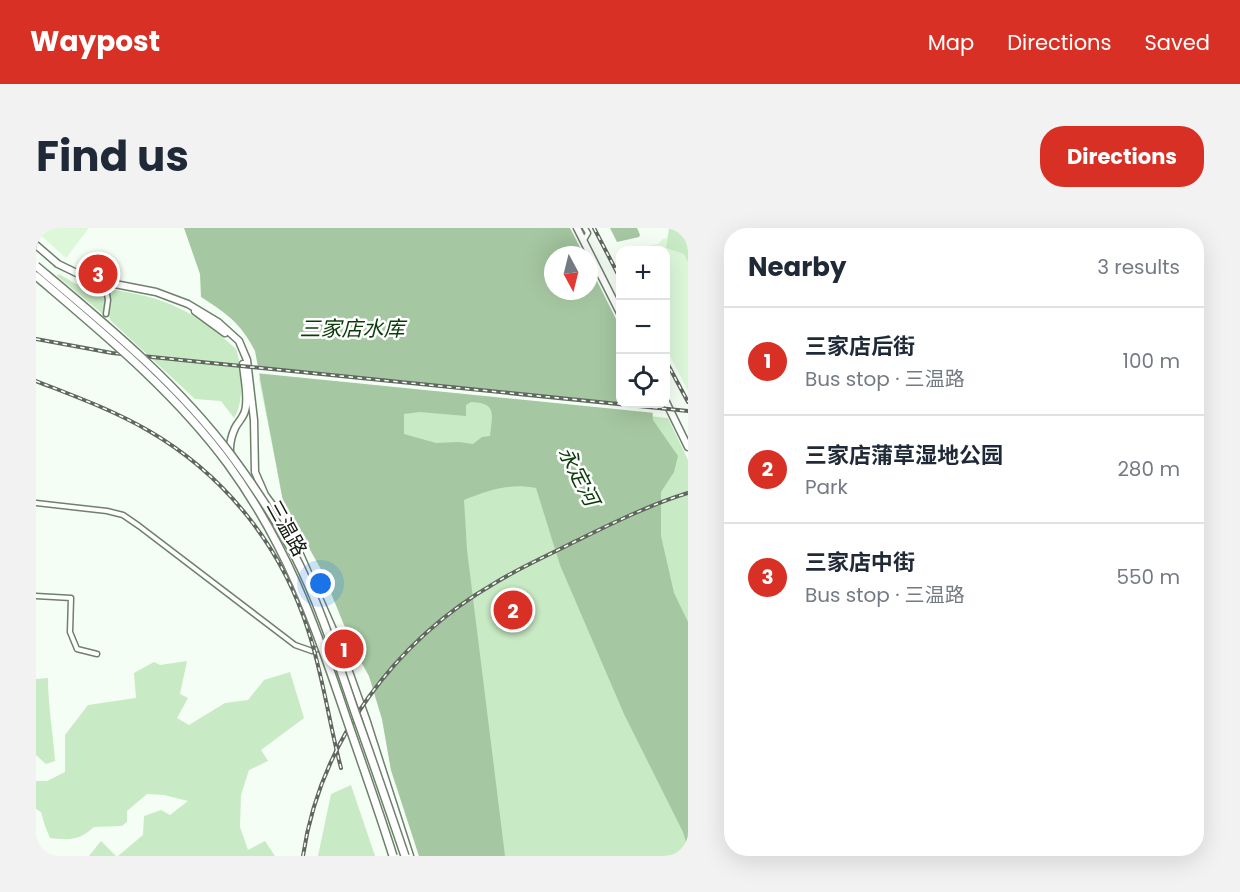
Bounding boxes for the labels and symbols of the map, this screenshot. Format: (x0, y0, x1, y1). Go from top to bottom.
north arrow (544, 246, 598, 300)
pin: 3 (78, 252, 118, 296)
water label: 三家店水库 (300, 314, 407, 343)
water label: 永定河 (552, 441, 608, 514)
street label: 三温路 (260, 495, 314, 561)
your location (306, 569, 335, 598)
pin: 2 (494, 588, 532, 632)
pin: 1 (324, 626, 364, 672)

